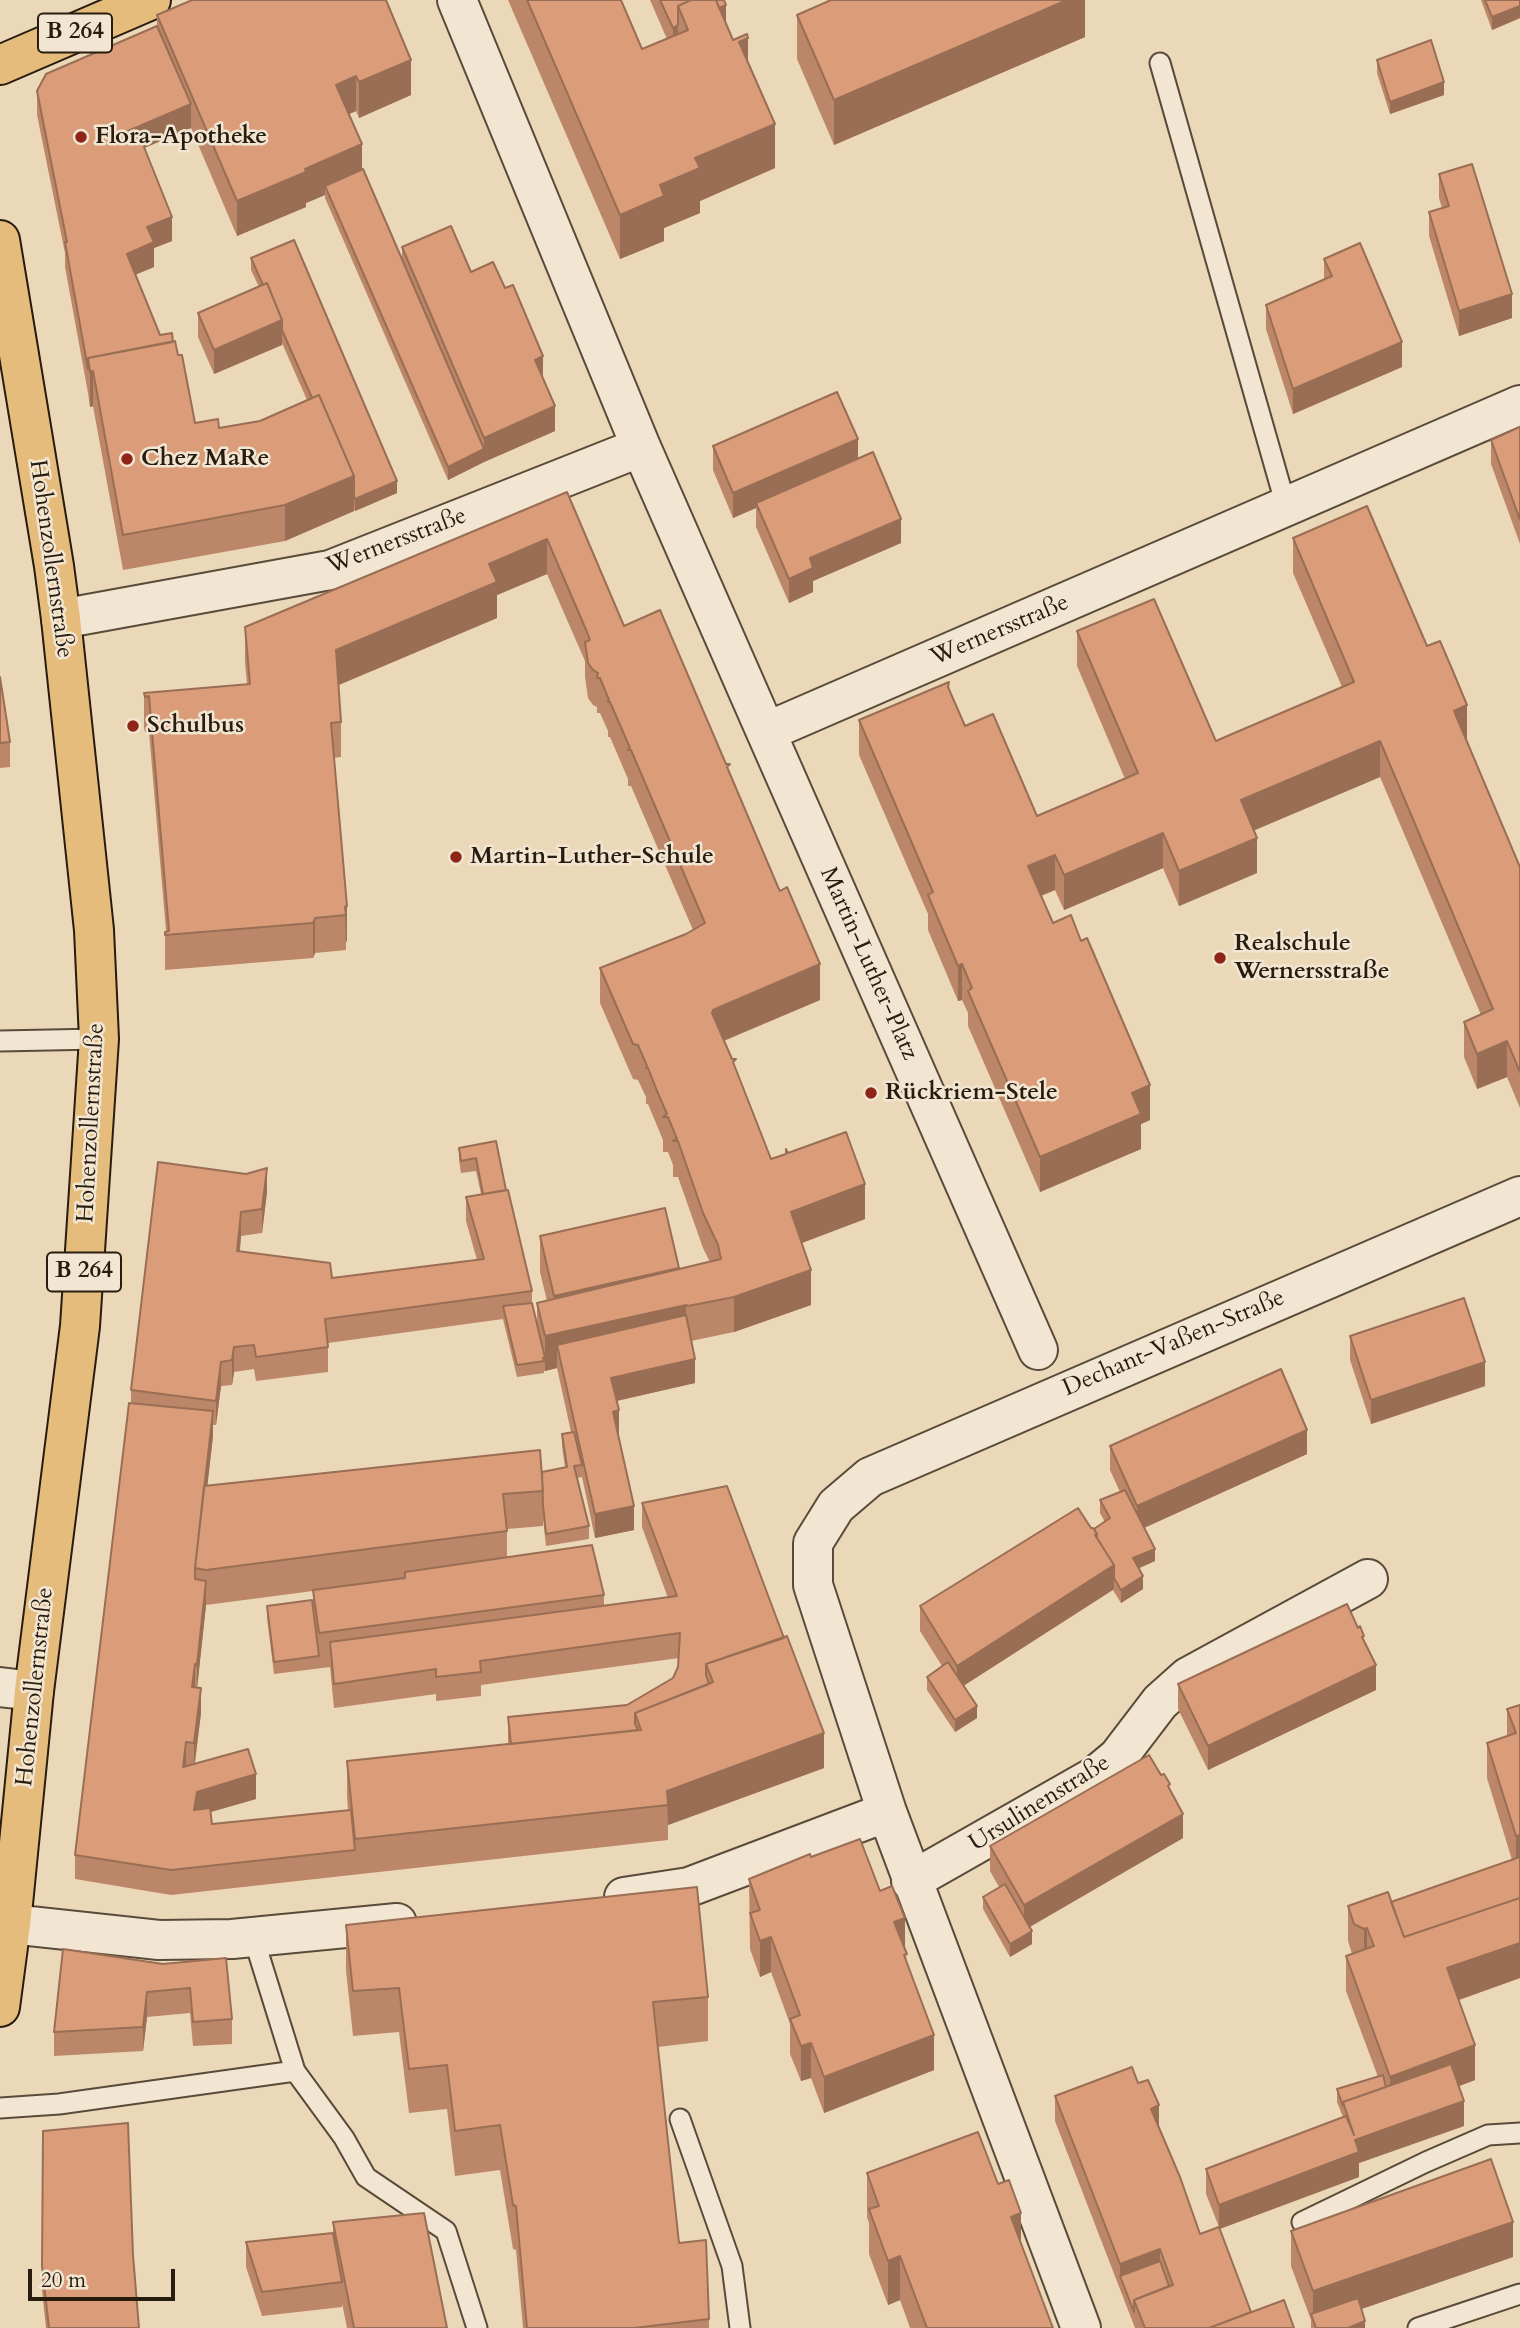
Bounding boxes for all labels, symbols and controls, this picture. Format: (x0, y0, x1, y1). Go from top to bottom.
road number: B 264 (38, 14, 112, 52)
place label: Flora-Apotheke (95, 123, 267, 151)
marker: Flora-Apotheke (73, 129, 89, 145)
place label: Chez MaRe (141, 445, 269, 473)
marker: Chez MaRe (119, 451, 135, 467)
street label: Hohenzollernstraße (22, 458, 78, 660)
street label: Wernersstraße (323, 502, 471, 582)
street label: Wernersstraße (927, 589, 1073, 673)
place label: Schulbus (147, 712, 244, 740)
marker: Schulbus (125, 718, 141, 734)
place label: Martin-Luther-Schule (470, 843, 714, 871)
marker: Martin-Luther-Schule (448, 849, 464, 865)
street label: Martin-Luther-Platz (813, 863, 923, 1065)
place label: Realschule Wernersstraße (1234, 930, 1390, 986)
marker: Realschule Wernersstraße (1212, 950, 1228, 966)
street label: Hohenzollernstraße (72, 1022, 112, 1224)
place label: Rückriem-Stele (885, 1079, 1058, 1107)
marker: Rückriem-Stele (863, 1085, 879, 1101)
road number: B 264 (47, 1252, 121, 1292)
street label: Dechant-Vaßen-Straße (1059, 1284, 1289, 1404)
street label: Hohenzollernstraße (11, 1586, 61, 1788)
street label: Ursulinenstraße (964, 1749, 1116, 1859)
scale bar (32, 2254, 178, 2298)
text: 20 m (41, 2266, 86, 2295)

